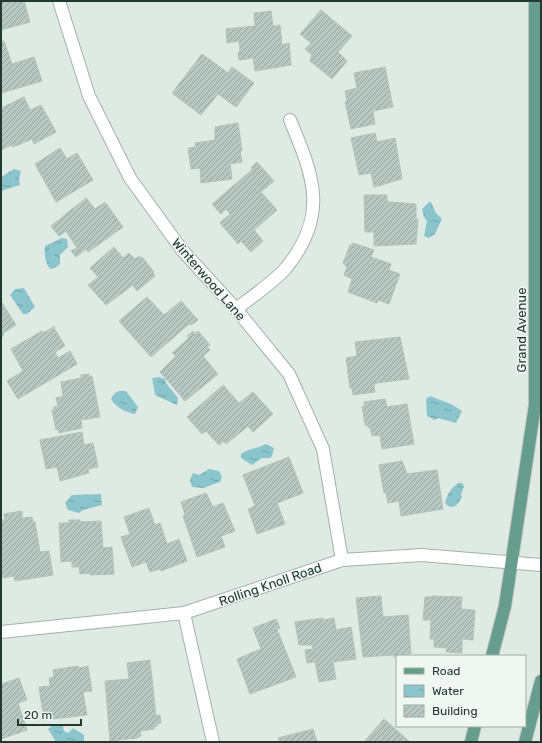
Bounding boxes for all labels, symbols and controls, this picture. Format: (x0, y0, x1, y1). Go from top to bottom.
street label: Winterwood Lane (169, 235, 249, 324)
street label: Grand Avenue (514, 288, 529, 372)
street label: Rolling Knoll Road (217, 560, 324, 610)
legend (396, 655, 526, 727)
text: Road (432, 664, 460, 678)
text: Water (432, 684, 464, 698)
scale bar (18, 701, 81, 727)
text: Building (432, 704, 478, 718)
text: 20 m (24, 708, 52, 722)

